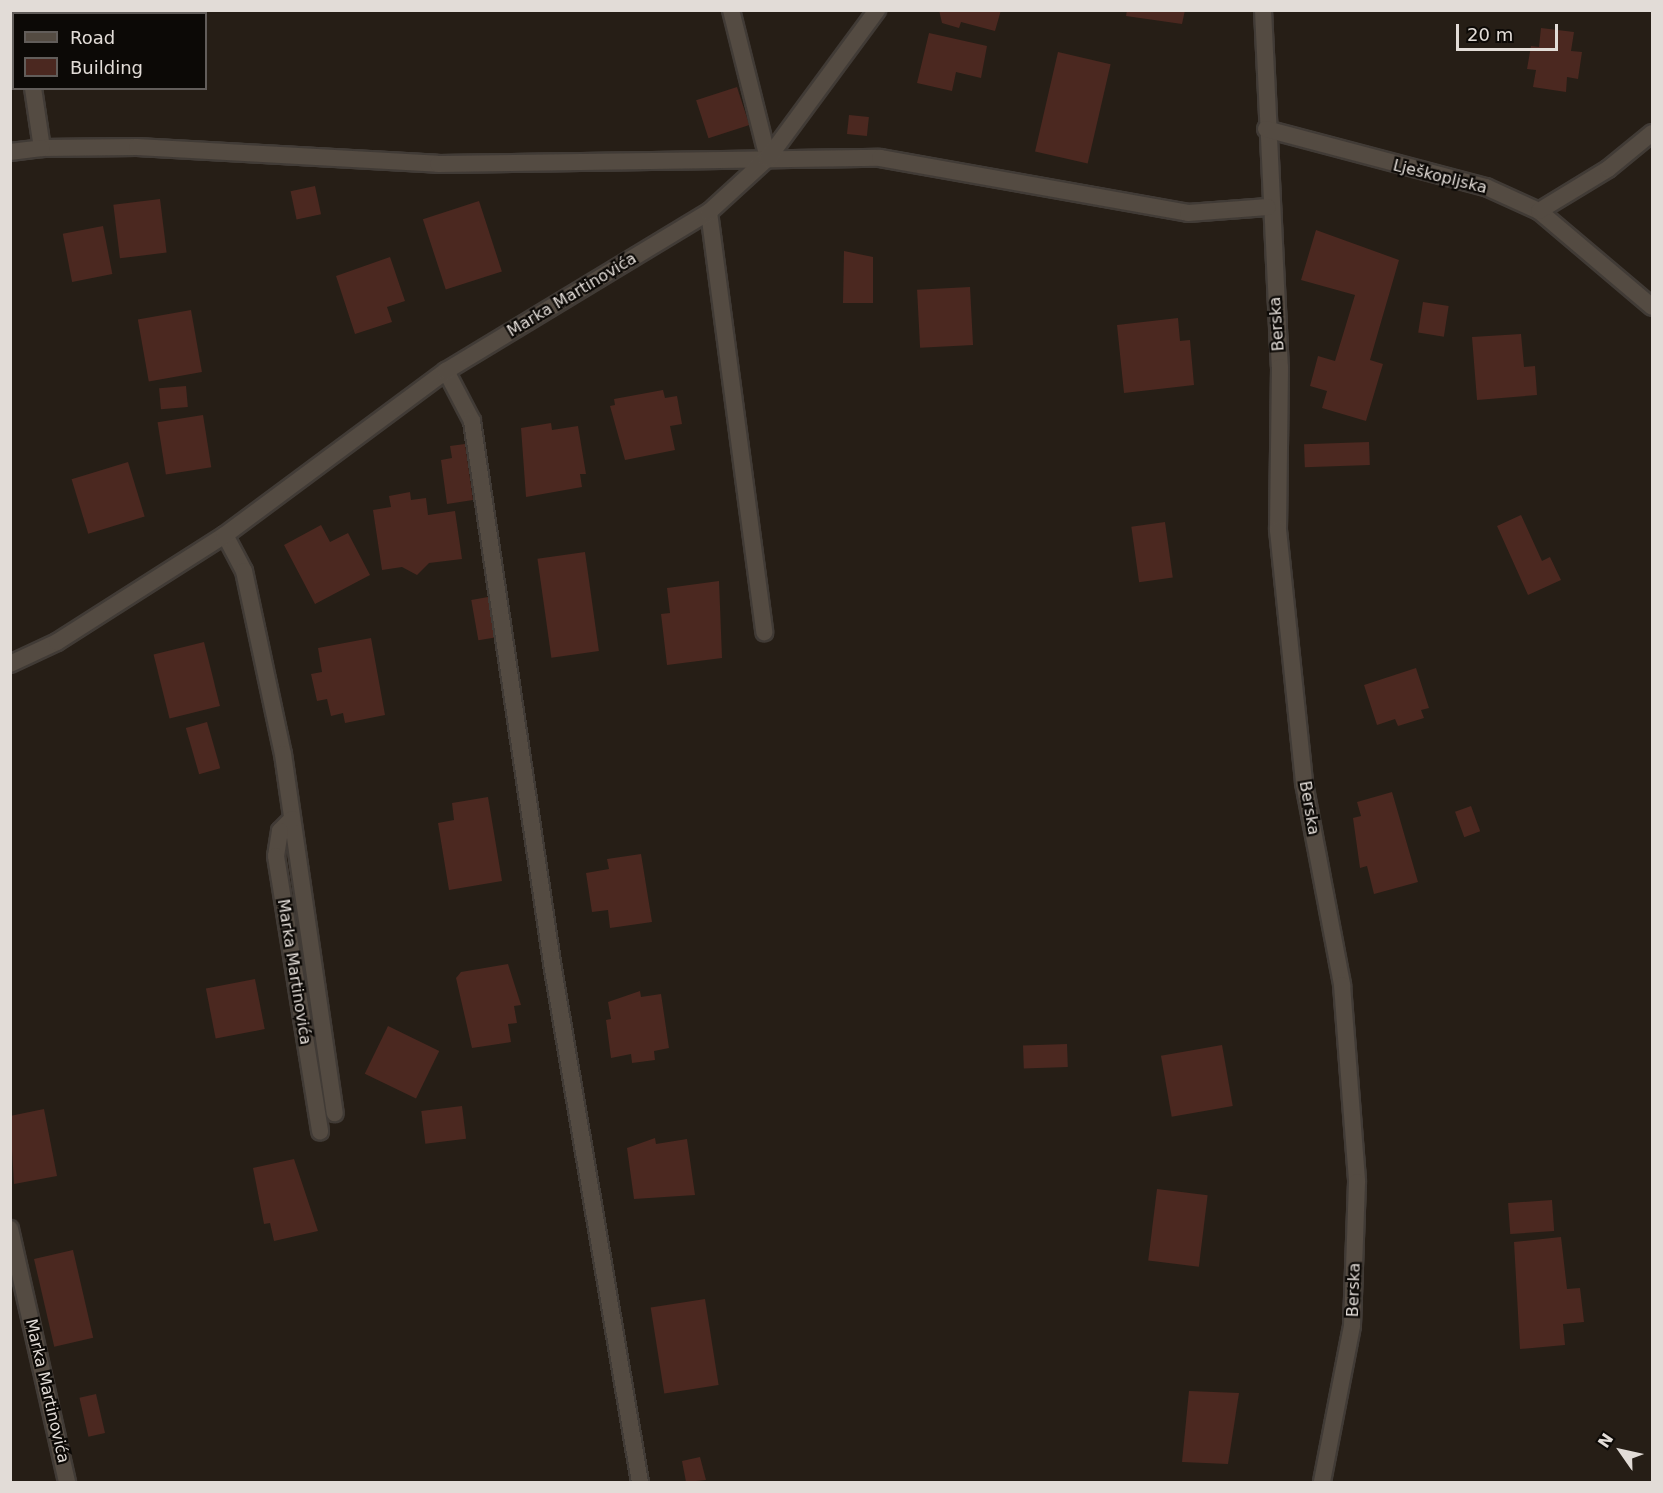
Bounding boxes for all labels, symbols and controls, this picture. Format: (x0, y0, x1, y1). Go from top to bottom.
legend (12, 12, 207, 90)
scale bar (1459, 12, 1561, 50)
text: 20 m (1467, 24, 1513, 45)
text: Road (70, 27, 115, 48)
text: Building (70, 57, 143, 78)
street label: Lješkopljska (1391, 156, 1489, 198)
street label: Marka Martinovića (504, 249, 640, 341)
street label: Berska (1266, 296, 1288, 352)
street label: Berska (1295, 779, 1323, 837)
street label: Marka Martinovića (273, 898, 315, 1046)
street label: Berska (1343, 1262, 1365, 1318)
street label: Marka Martinovića (21, 1317, 73, 1465)
north arrow (1591, 1421, 1651, 1481)
text: N (1594, 1430, 1617, 1452)

